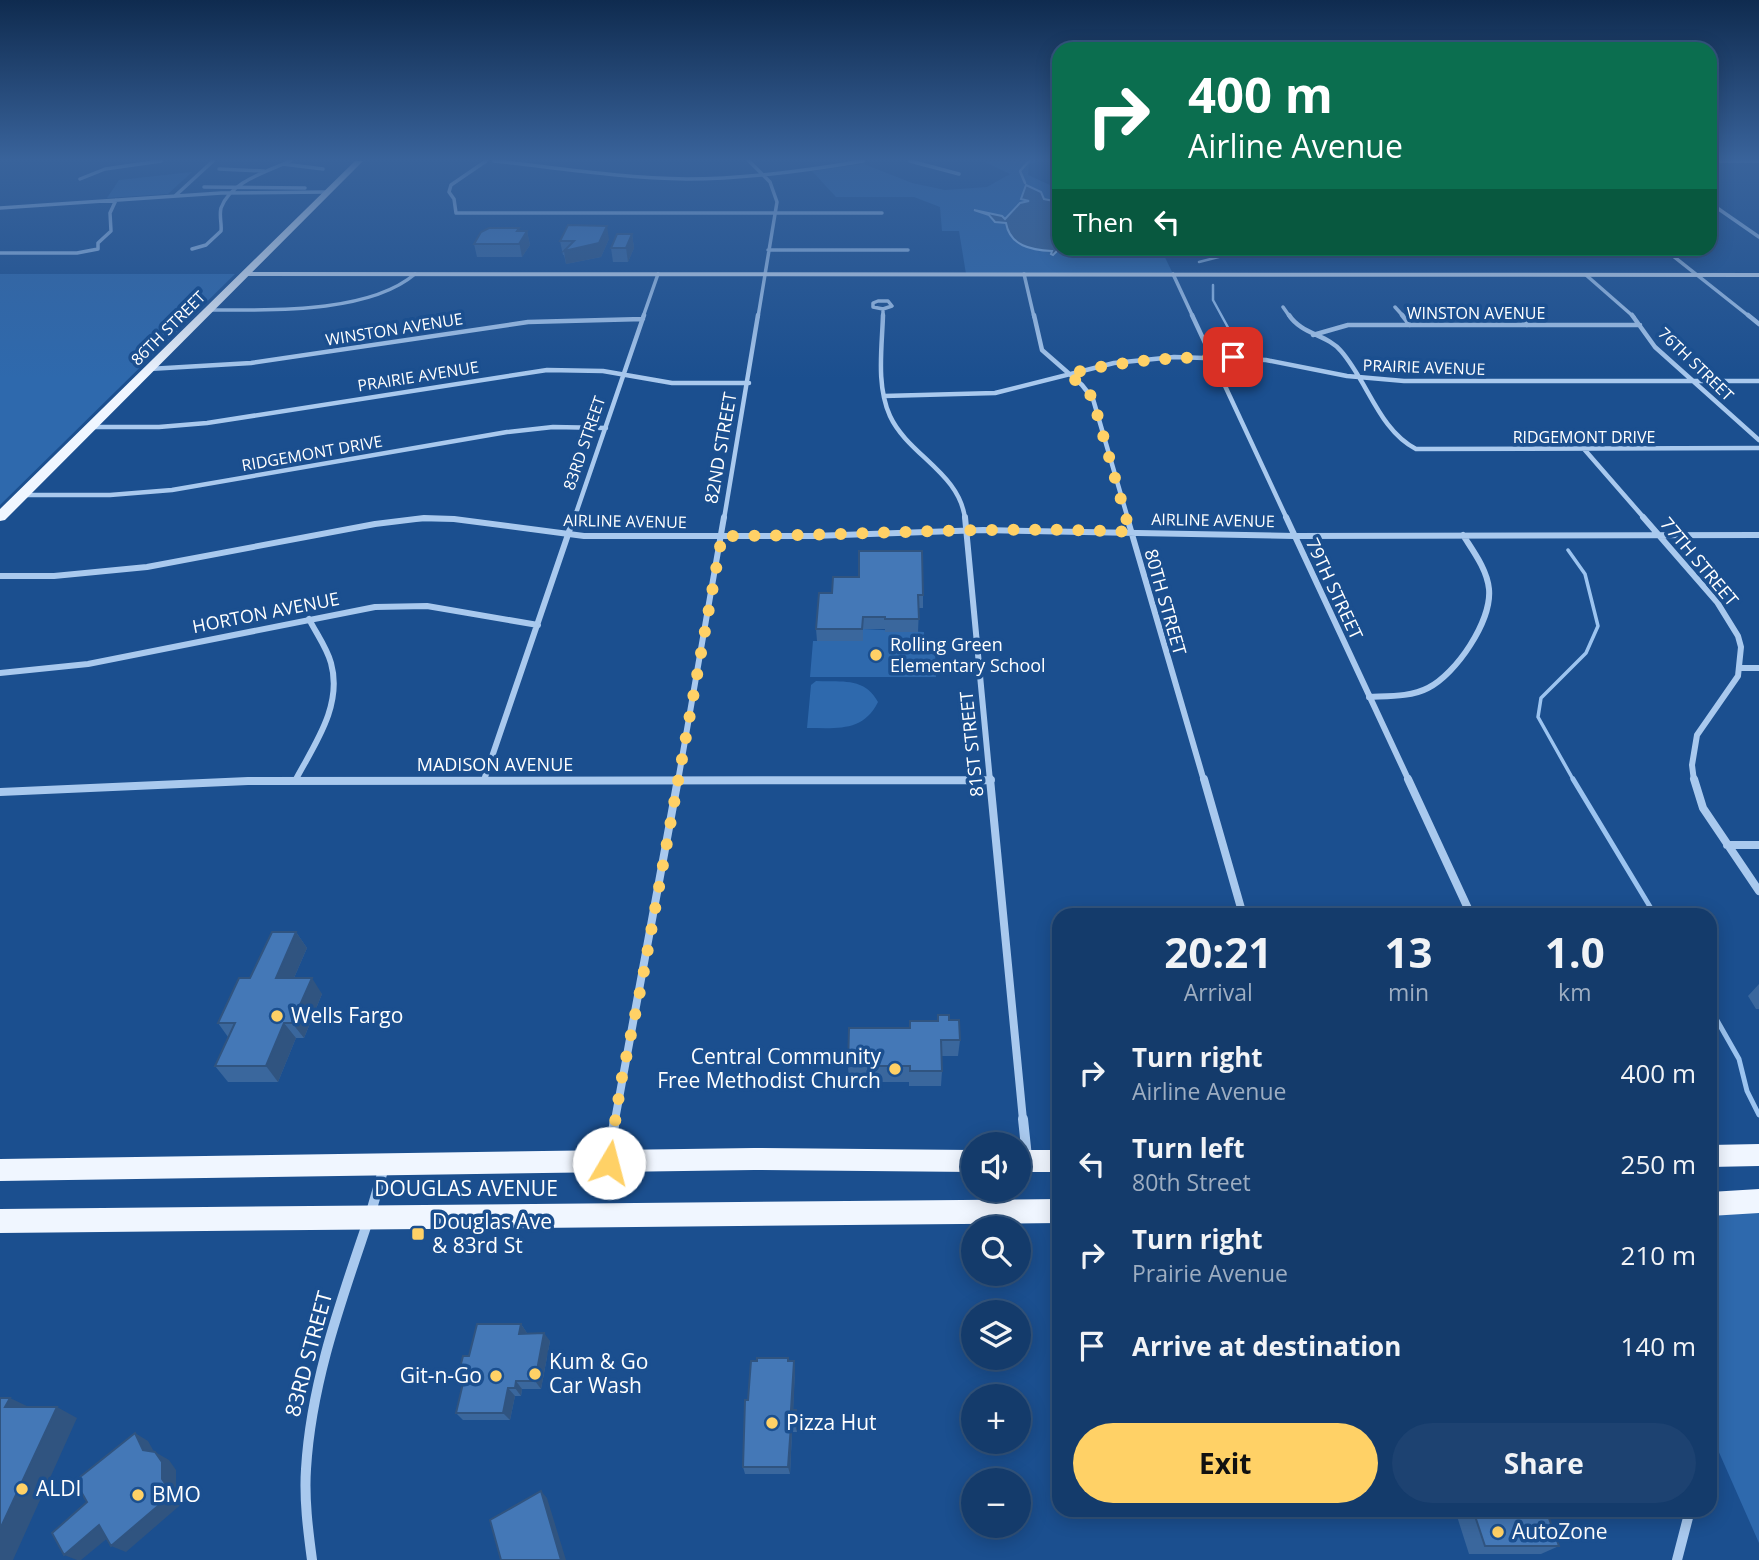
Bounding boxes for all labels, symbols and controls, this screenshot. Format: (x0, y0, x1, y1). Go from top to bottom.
text: 400 m (1188, 61, 1333, 127)
icon: right (1073, 70, 1164, 161)
text: Airline Avenue (1188, 124, 1403, 167)
icon: left (1148, 203, 1186, 241)
text: Then (1073, 204, 1134, 240)
street label: 86TH STREET (126, 286, 210, 370)
street label: WINSTON AVENUE (1407, 302, 1545, 324)
street label: WINSTON AVENUE (324, 307, 464, 351)
street label: 76TH STREET (1653, 322, 1739, 406)
pin (1203, 327, 1263, 387)
icon: arrive (1214, 338, 1252, 376)
street label: PRAIRIE AVENUE (1362, 354, 1486, 380)
street label: PRAIRIE AVENUE (356, 356, 480, 396)
street label: 82ND STREET (698, 390, 742, 505)
street label: 83RD STREET (558, 393, 610, 493)
street label: RIDGEMONT DRIVE (1513, 426, 1655, 448)
street label: RIDGEMONT DRIVE (240, 430, 384, 476)
street label: AIRLINE AVENUE (1151, 508, 1275, 532)
street label: AIRLINE AVENUE (563, 509, 687, 533)
street label: 77TH STREET (1655, 512, 1744, 611)
street label: 79TH STREET (1301, 534, 1369, 643)
street label: 80TH STREET (1139, 546, 1193, 658)
street label: HORTON AVENUE (190, 586, 341, 638)
place label: Rolling Green Elementary School (890, 632, 1046, 677)
marker: Rolling Green Elementary School (868, 647, 884, 663)
street label: 81ST STREET (954, 690, 988, 798)
street label: MADISON AVENUE (417, 752, 573, 776)
text: 20:21 (1164, 923, 1272, 980)
text: 13 (1384, 923, 1433, 980)
text: 1.0 (1545, 923, 1605, 980)
text: Arrival (1184, 976, 1253, 1008)
text: min (1388, 976, 1429, 1008)
text: km (1558, 976, 1591, 1008)
place label: Wells Fargo (291, 1001, 403, 1029)
marker: Wells Fargo (269, 1008, 285, 1024)
text: Turn right (1132, 1039, 1263, 1075)
place label: Central Community Free Methodist Church (657, 1042, 881, 1094)
icon: right (1073, 1054, 1111, 1092)
text: 400 m (1621, 1055, 1696, 1091)
marker: Central Community Free Methodist Church (887, 1061, 903, 1077)
text: Airline Avenue (1132, 1075, 1286, 1107)
position arrow (572, 1126, 646, 1200)
text: Turn left (1132, 1130, 1244, 1166)
map controls (961, 1132, 1031, 1538)
button: sound (961, 1132, 1031, 1202)
icon: left (1073, 1145, 1111, 1183)
text: 250 m (1621, 1146, 1696, 1182)
text: 80th Street (1132, 1166, 1251, 1198)
street label: DOUGLAS AVENUE (374, 1174, 558, 1202)
place label: Douglas Ave & 83rd St (432, 1207, 552, 1259)
button: search (961, 1216, 1031, 1286)
text: Turn right (1132, 1221, 1263, 1257)
marker: Douglas Ave & 83rd St (410, 1226, 426, 1242)
icon: right (1073, 1236, 1111, 1274)
text: 210 m (1621, 1237, 1696, 1273)
text: Prairie Avenue (1132, 1257, 1288, 1289)
street label: 83RD STREET (278, 1288, 338, 1419)
button: layers (961, 1300, 1031, 1370)
icon: arrive (1073, 1327, 1111, 1365)
text: Arrive at destination (1132, 1328, 1401, 1364)
text: 140 m (1621, 1328, 1696, 1364)
place label: Kum & Go Car Wash (549, 1347, 648, 1399)
place label: Git-n-Go (400, 1361, 482, 1389)
marker: Kum & Go Car Wash (527, 1366, 543, 1382)
marker: Git-n-Go (488, 1368, 504, 1384)
button: + (961, 1384, 1031, 1454)
place label: Pizza Hut (786, 1408, 877, 1436)
marker: Pizza Hut (764, 1415, 780, 1431)
button: Exit (1073, 1423, 1378, 1503)
button: Share (1392, 1423, 1696, 1503)
button: − (961, 1468, 1031, 1538)
place label: ALDI (36, 1474, 81, 1502)
place label: BMO (152, 1480, 201, 1508)
marker: ALDI (14, 1481, 30, 1497)
marker: BMO (130, 1487, 146, 1503)
place label: AutoZone (1512, 1517, 1608, 1545)
marker: AutoZone (1490, 1524, 1506, 1540)

